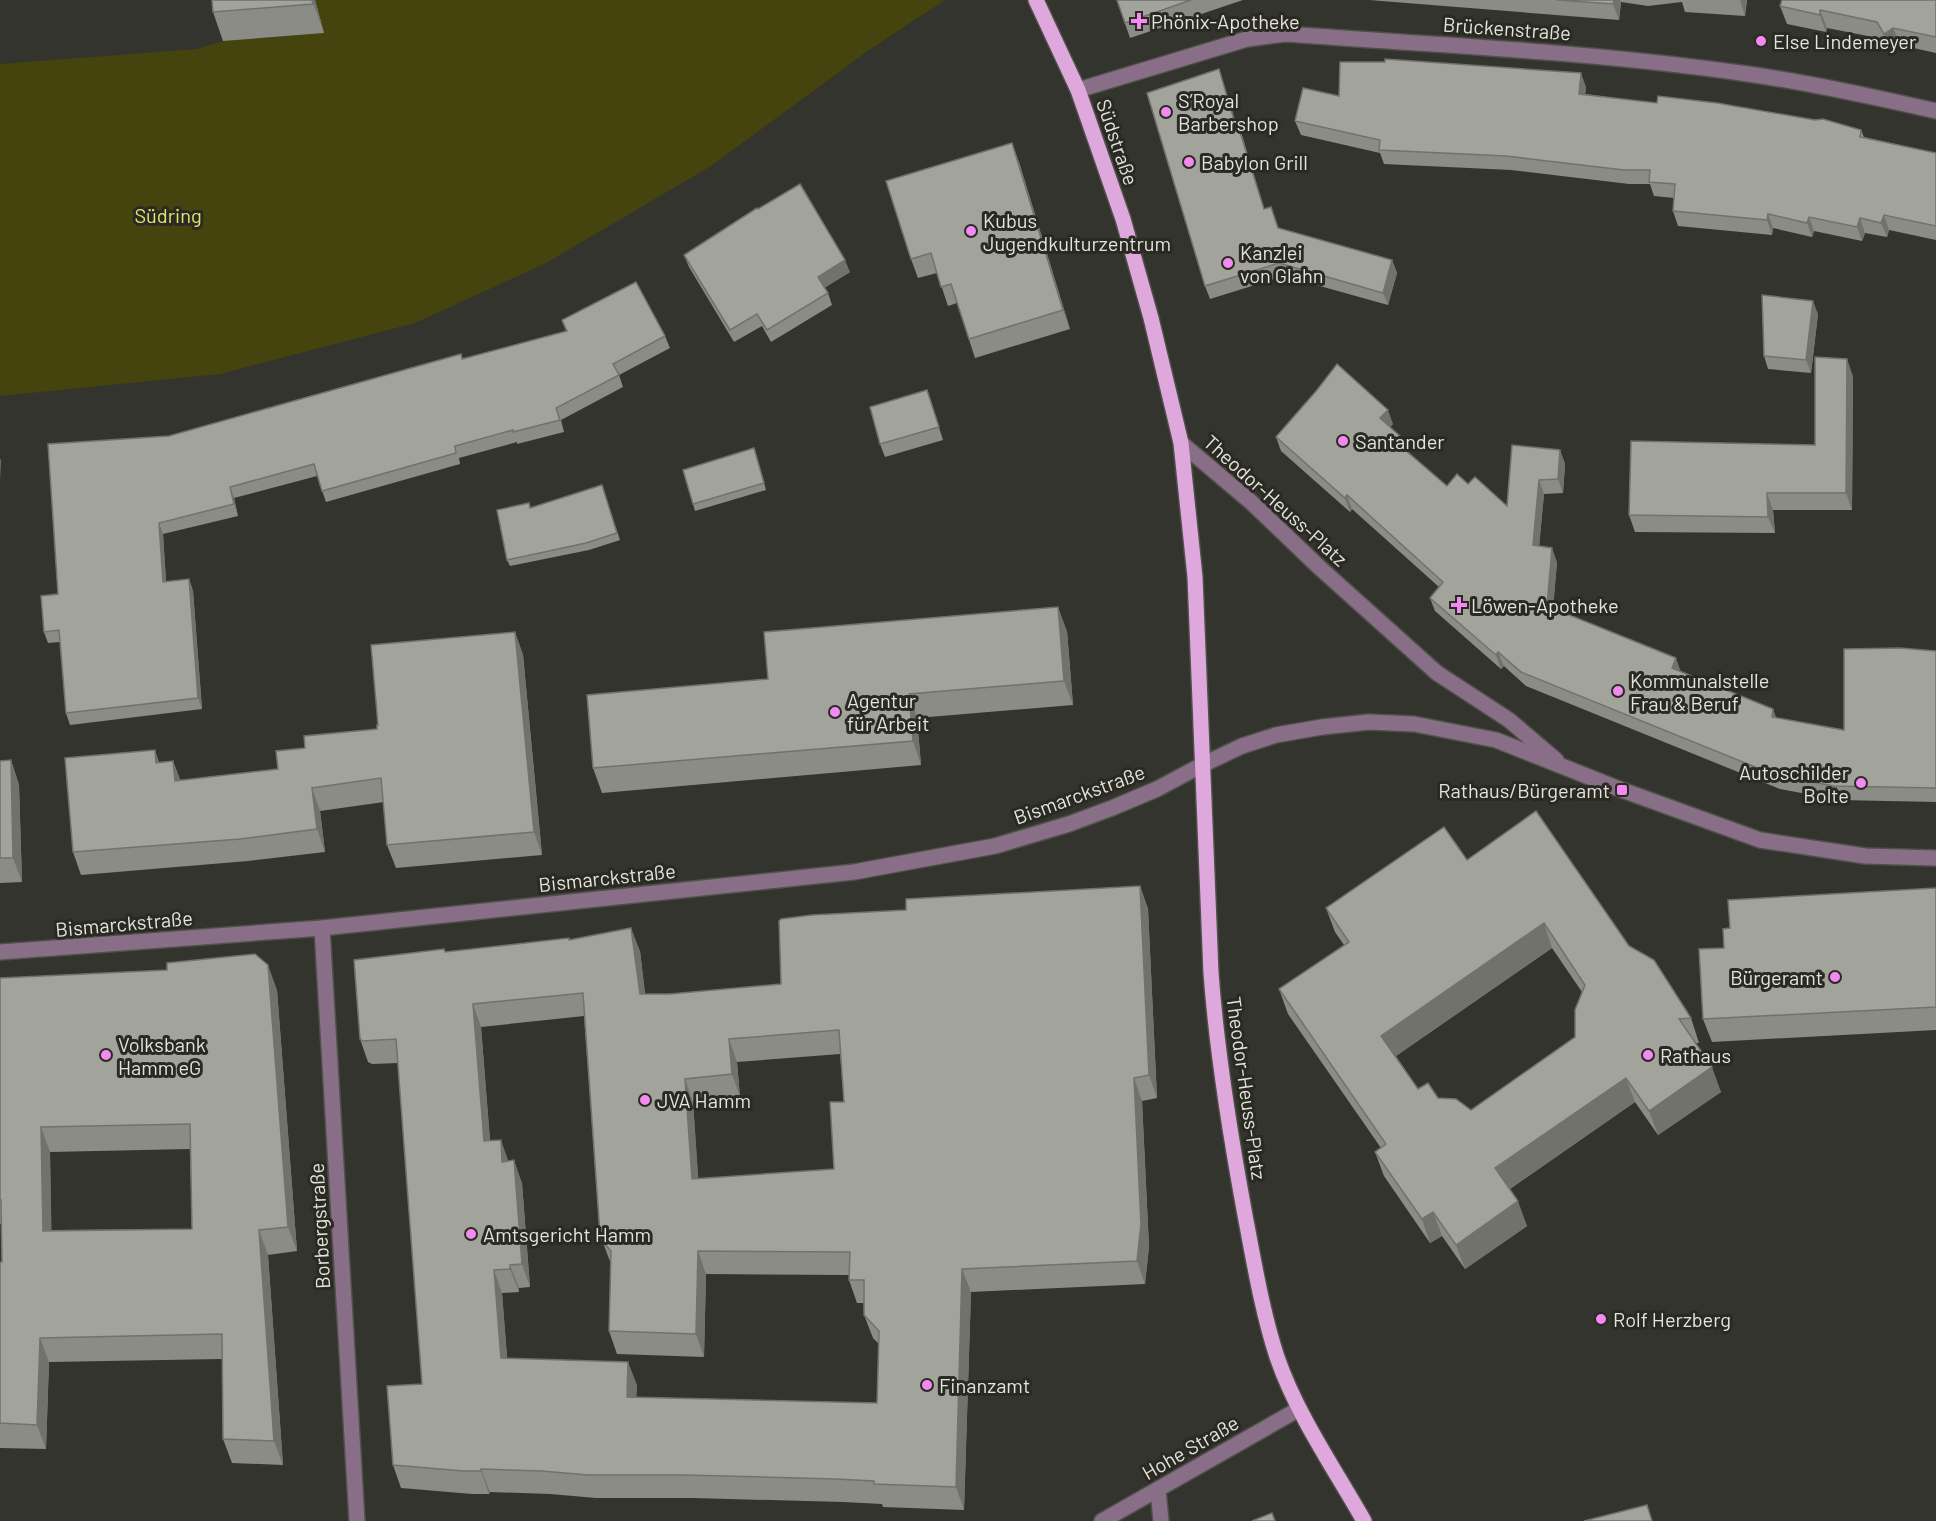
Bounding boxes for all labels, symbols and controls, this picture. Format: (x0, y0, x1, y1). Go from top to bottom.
place label: Phönix-Apotheke (1151, 9, 1300, 33)
street label: Brückenstraße (1442, 12, 1572, 44)
marker: Phönix-Apotheke (1132, 14, 1146, 28)
place label: Else Lindemeyer (1773, 29, 1916, 53)
marker: Else Lindemeyer (1754, 34, 1768, 48)
place label: S’Royal Barbershop (1178, 88, 1279, 135)
street label: Südstraße (1092, 96, 1144, 188)
marker: S’Royal Barbershop (1159, 105, 1173, 119)
place label: Babylon Grill (1201, 150, 1308, 174)
marker: Babylon Grill (1182, 155, 1196, 169)
park label: Südring (134, 203, 202, 227)
place label: Kubus Jugendkulturzentrum (983, 208, 1171, 255)
marker: Kubus Jugendkulturzentrum (964, 224, 978, 238)
place label: Kanzlei von Glahn (1240, 240, 1323, 287)
marker: Kanzlei von Glahn (1221, 256, 1235, 270)
street label: Theodor-Heuss-Platz (1199, 429, 1353, 571)
place label: Santander (1355, 429, 1445, 453)
marker: Santander (1336, 434, 1350, 448)
place label: Löwen-Apotheke (1471, 593, 1619, 617)
marker: Löwen-Apotheke (1452, 598, 1466, 612)
place label: Kommunalstelle Frau & Beruf (1630, 668, 1769, 715)
marker: Kommunalstelle Frau & Beruf (1611, 684, 1625, 698)
place label: Agentur für Arbeit (847, 688, 929, 735)
marker: Agentur für Arbeit (828, 705, 842, 719)
street label: Bismarckstraße (1010, 759, 1148, 829)
place label: Autoschilder Bolte (1739, 760, 1849, 807)
marker: Autoschilder Bolte (1854, 776, 1868, 790)
place label: Rathaus/Bürgeramt (1438, 778, 1610, 802)
marker: Rathaus/Bürgeramt (1615, 783, 1629, 797)
street label: Bismarckstraße (537, 858, 677, 896)
street label: Bismarckstraße (54, 905, 194, 941)
place label: Bürgeramt (1730, 965, 1823, 989)
marker: Bürgeramt (1828, 970, 1842, 984)
street label: Theodor-Heuss-Platz (1222, 995, 1272, 1181)
place label: Volksbank Hamm eG (118, 1032, 206, 1079)
place label: Rathaus (1660, 1043, 1731, 1067)
marker: Volksbank Hamm eG (99, 1048, 113, 1062)
marker: Rathaus (1641, 1048, 1655, 1062)
place label: JVA Hamm (657, 1088, 751, 1112)
marker: JVA Hamm (638, 1093, 652, 1107)
street label: Borbergstraße (304, 1163, 334, 1289)
place label: Amtsgericht Hamm (483, 1222, 651, 1246)
marker: Amtsgericht Hamm (464, 1227, 478, 1241)
place label: Rolf Herzberg (1613, 1307, 1731, 1331)
marker: Rolf Herzberg (1594, 1312, 1608, 1326)
place label: Finanzamt (939, 1373, 1030, 1397)
marker: Finanzamt (920, 1378, 934, 1392)
street label: Hohe Straße (1137, 1410, 1243, 1484)

